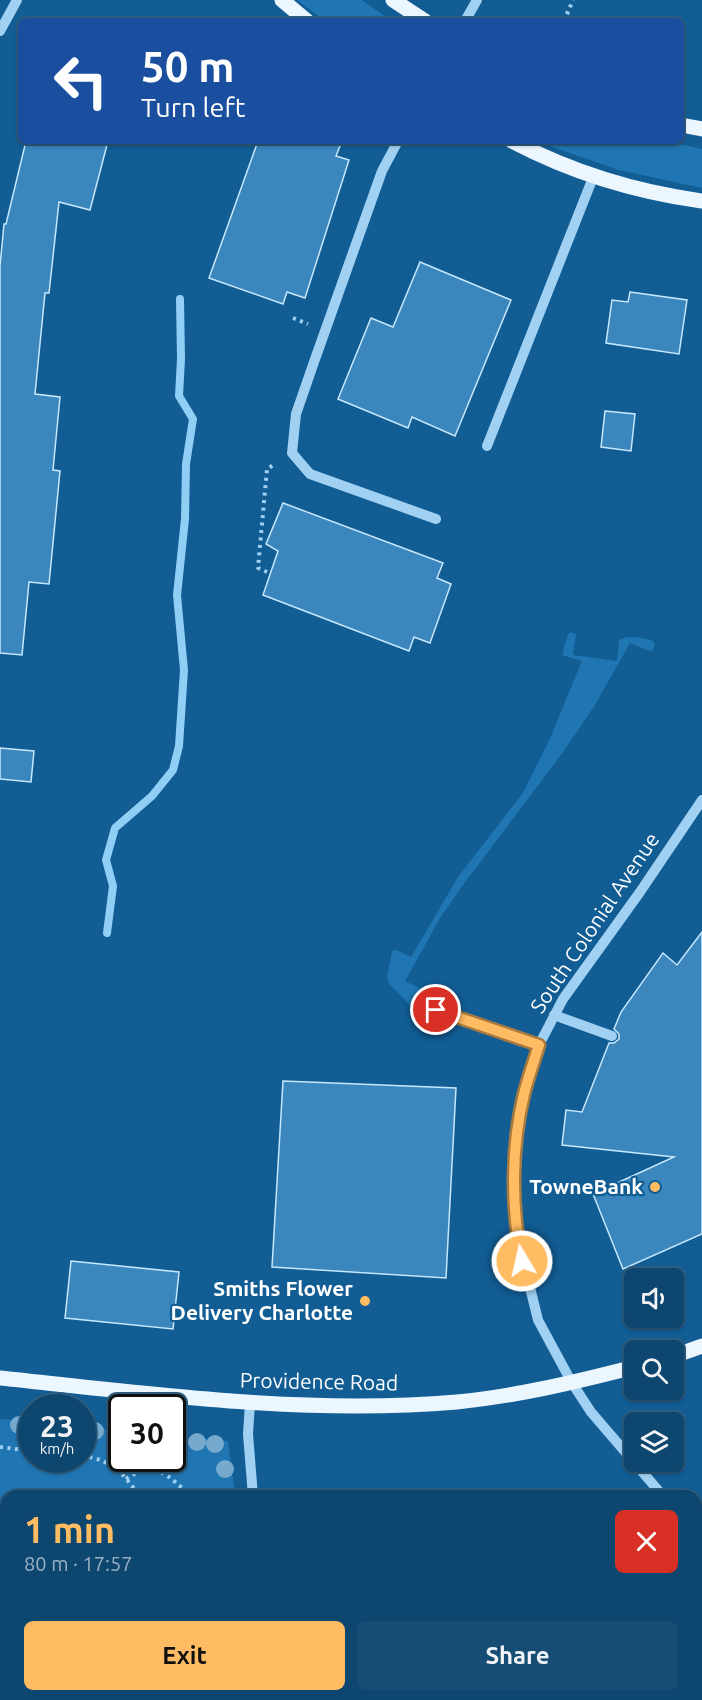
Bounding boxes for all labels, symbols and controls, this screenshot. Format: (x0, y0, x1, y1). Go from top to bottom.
icon: left (42, 42, 120, 120)
text: 50 m (141, 43, 235, 90)
text: Turn left (141, 92, 245, 122)
street label: South Colonial Avenue (525, 828, 663, 1017)
pin (410, 984, 461, 1035)
icon: arrive (419, 993, 452, 1026)
place label: TowneBank (529, 1174, 643, 1198)
marker: TowneBank (648, 1180, 662, 1194)
position arrow (490, 1229, 554, 1293)
map controls (624, 1268, 684, 1472)
button: sound (624, 1268, 684, 1328)
place label: Smiths Flower Delivery Charlotte (171, 1276, 353, 1324)
marker: Smiths Flower Delivery Charlotte (358, 1294, 372, 1308)
button: search (624, 1340, 684, 1400)
street label: Providence Road (240, 1368, 398, 1394)
speed limit sign: 30 (108, 1394, 186, 1472)
text: 23 (40, 1409, 74, 1443)
button: layers (624, 1412, 684, 1472)
text: km/h (40, 1440, 74, 1457)
text: 1 min (24, 1509, 115, 1550)
button: close (615, 1510, 678, 1573)
text: 80 m · 17:57 (24, 1552, 133, 1575)
button: Exit (24, 1621, 345, 1690)
button: Share (357, 1621, 678, 1690)

